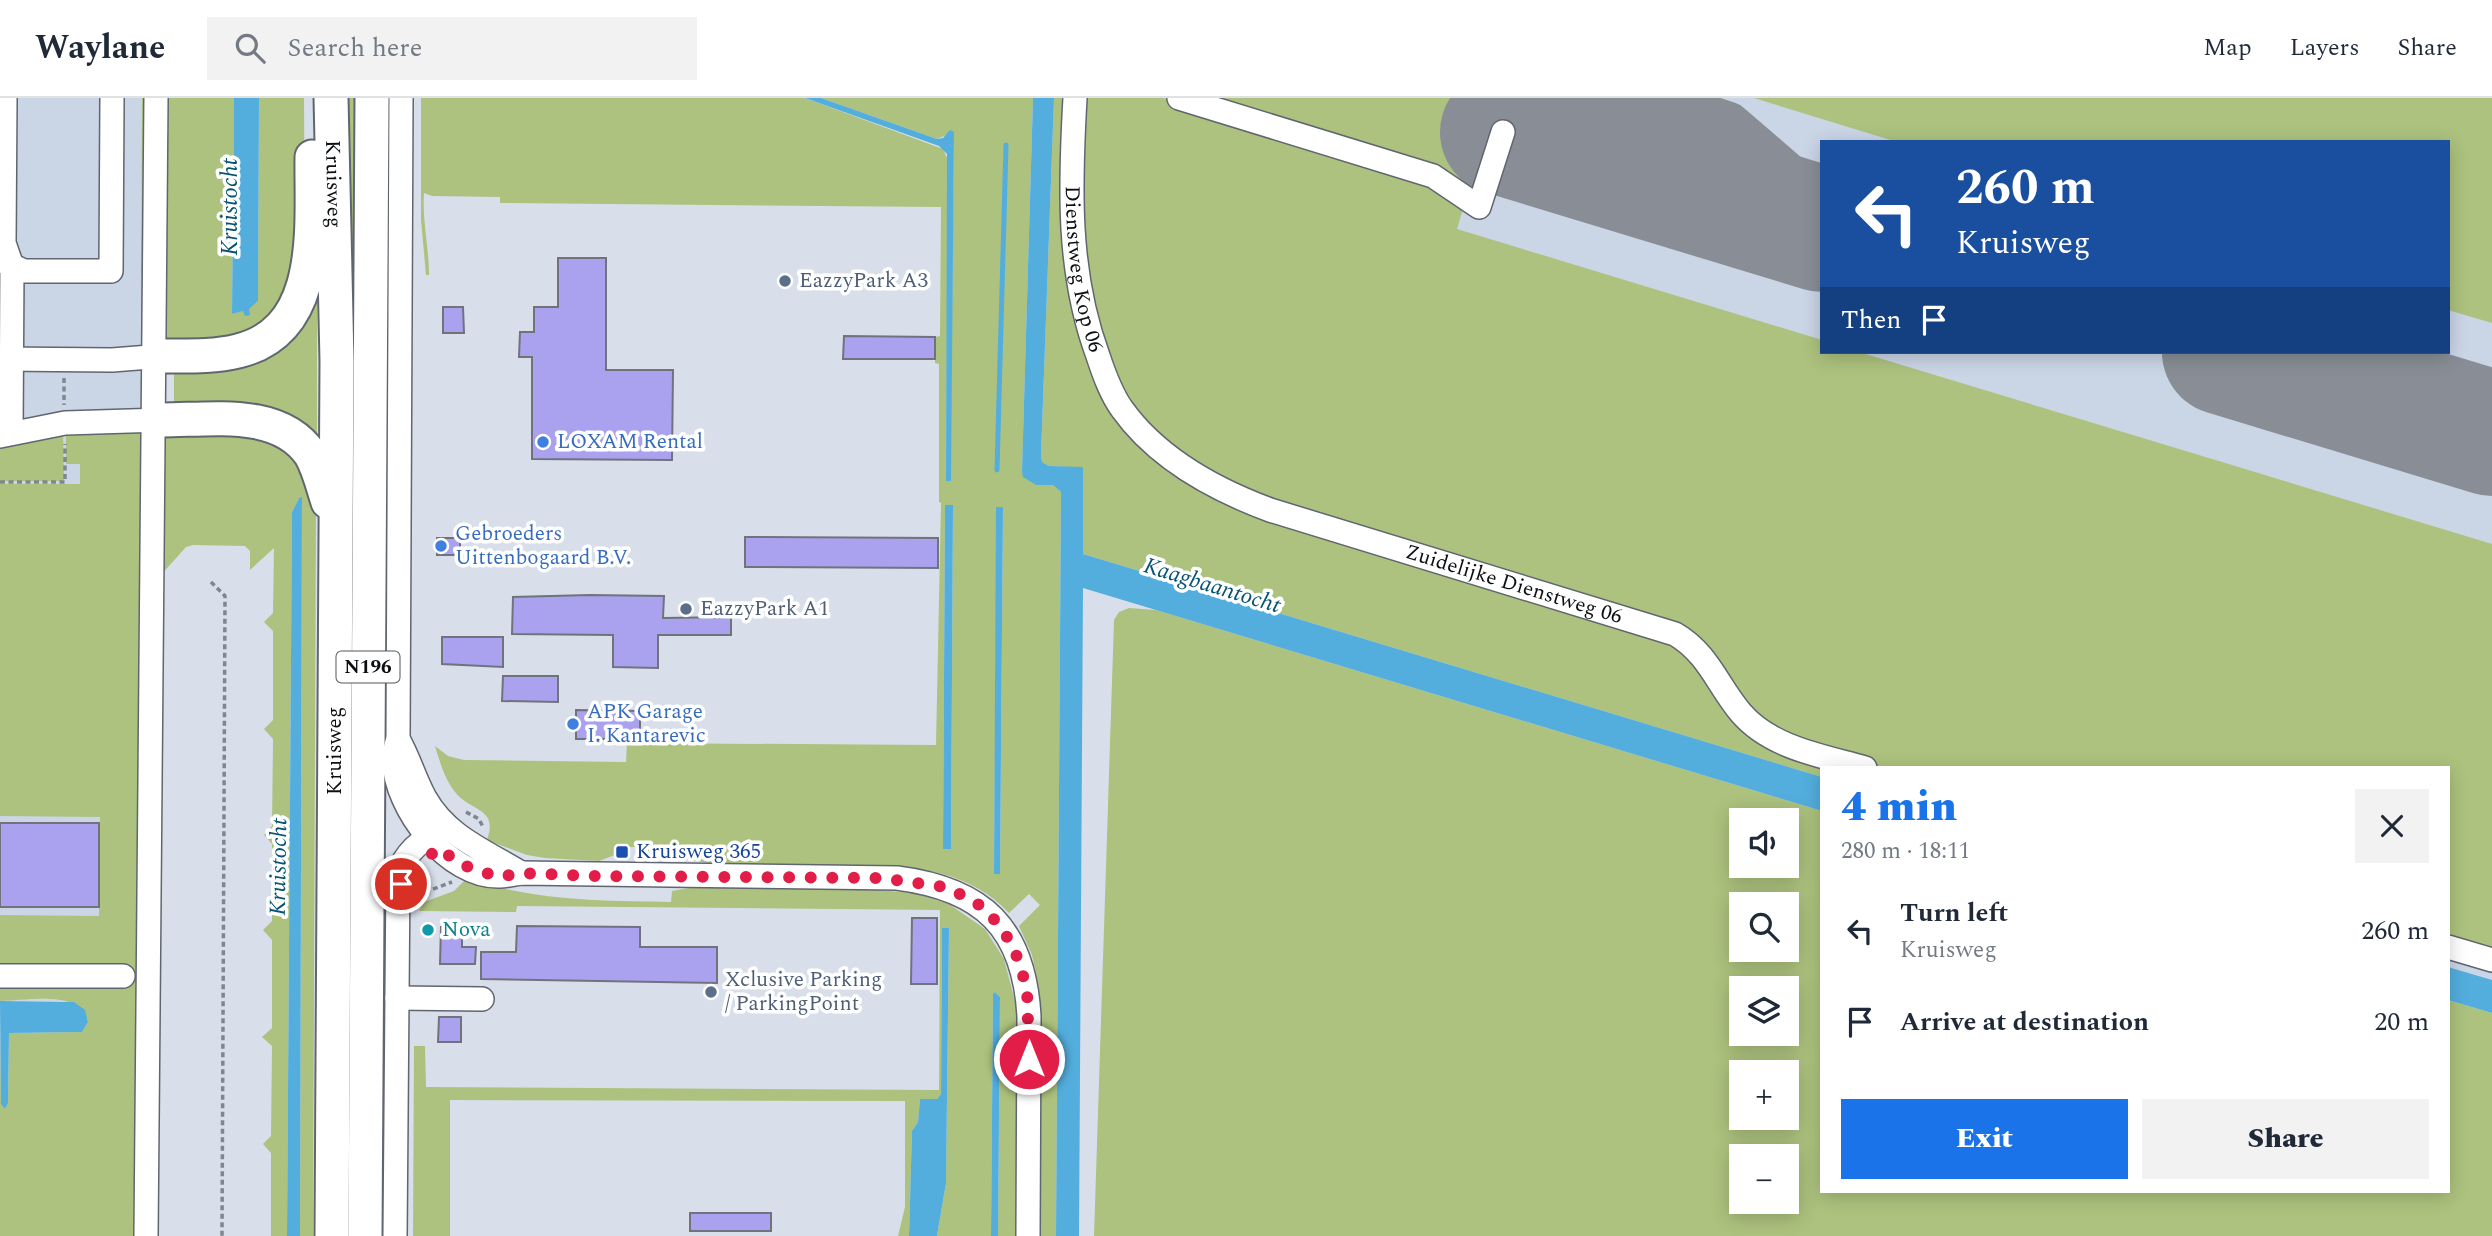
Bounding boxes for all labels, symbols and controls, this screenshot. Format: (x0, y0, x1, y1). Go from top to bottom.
search box (207, 17, 697, 80)
text: Waylane (35, 23, 165, 73)
text: Search here (287, 28, 422, 68)
icon: search (231, 29, 269, 67)
text: Map (2203, 30, 2252, 66)
text: Layers (2290, 30, 2360, 66)
text: Share (2398, 30, 2457, 66)
street label: Kruisweg (316, 139, 350, 229)
text: 260 m (1956, 151, 2095, 226)
water label: Kruistocht (213, 157, 248, 256)
icon: left (1841, 168, 1932, 259)
street label: Dienstweg Kop 06 (1056, 186, 1112, 357)
text: Kruisweg (1956, 219, 2091, 268)
place label: EazzyPark A3 (799, 265, 928, 297)
marker: EazzyPark A3 (777, 273, 793, 289)
text: Then (1841, 300, 1901, 340)
icon: arrive (1915, 301, 1953, 339)
place label: LOXAM Rental (557, 426, 703, 458)
marker: LOXAM Rental (535, 434, 551, 450)
place label: Gebroeders Uittenbogaard B.V. (455, 518, 631, 574)
street label: Zuidelijke Dienstweg 06 (1401, 536, 1626, 633)
marker: Gebroeders Uittenbogaard B.V. (433, 538, 449, 554)
water label: Kaagbaantocht (1139, 549, 1286, 624)
place label: EazzyPark A1 (700, 593, 829, 625)
marker: EazzyPark A1 (678, 601, 694, 617)
road number: N196 (336, 652, 400, 682)
place label: APK Garage I. Kantarevic (587, 696, 706, 752)
street label: Kruisweg (319, 707, 351, 795)
marker: APK Garage I. Kantarevic (565, 716, 581, 732)
text: 4 min (1841, 776, 1957, 839)
button: close (2355, 789, 2429, 863)
map controls (1729, 808, 1799, 1214)
button: sound (1729, 808, 1799, 878)
water label: Kruistocht (261, 817, 297, 916)
text: 280 m · 18:11 (1841, 834, 1970, 869)
place label: Kruisweg 365 (636, 836, 761, 868)
marker: Kruisweg 365 (614, 844, 630, 860)
pin (371, 854, 431, 914)
icon: arrive (382, 865, 420, 903)
button: search (1729, 892, 1799, 962)
text: Turn left (1900, 893, 2008, 933)
text: 260 m (2361, 911, 2429, 951)
icon: left (1841, 912, 1879, 950)
place label: Nova (442, 914, 491, 946)
marker: Nova (420, 922, 436, 938)
text: Kruisweg (1900, 933, 1997, 968)
place label: Xclusive Parking / ParkingPoint (725, 964, 882, 1020)
button: layers (1729, 976, 1799, 1046)
marker: Xclusive Parking / ParkingPoint (703, 984, 719, 1000)
text: Arrive at destination (1900, 1002, 2149, 1042)
text: 20 m (2374, 1002, 2429, 1042)
icon: arrive (1841, 1003, 1879, 1041)
position arrow (992, 1022, 1066, 1096)
button: + (1729, 1060, 1799, 1130)
button: Exit (1841, 1099, 2128, 1179)
button: Share (2142, 1099, 2429, 1179)
button: − (1729, 1144, 1799, 1214)

